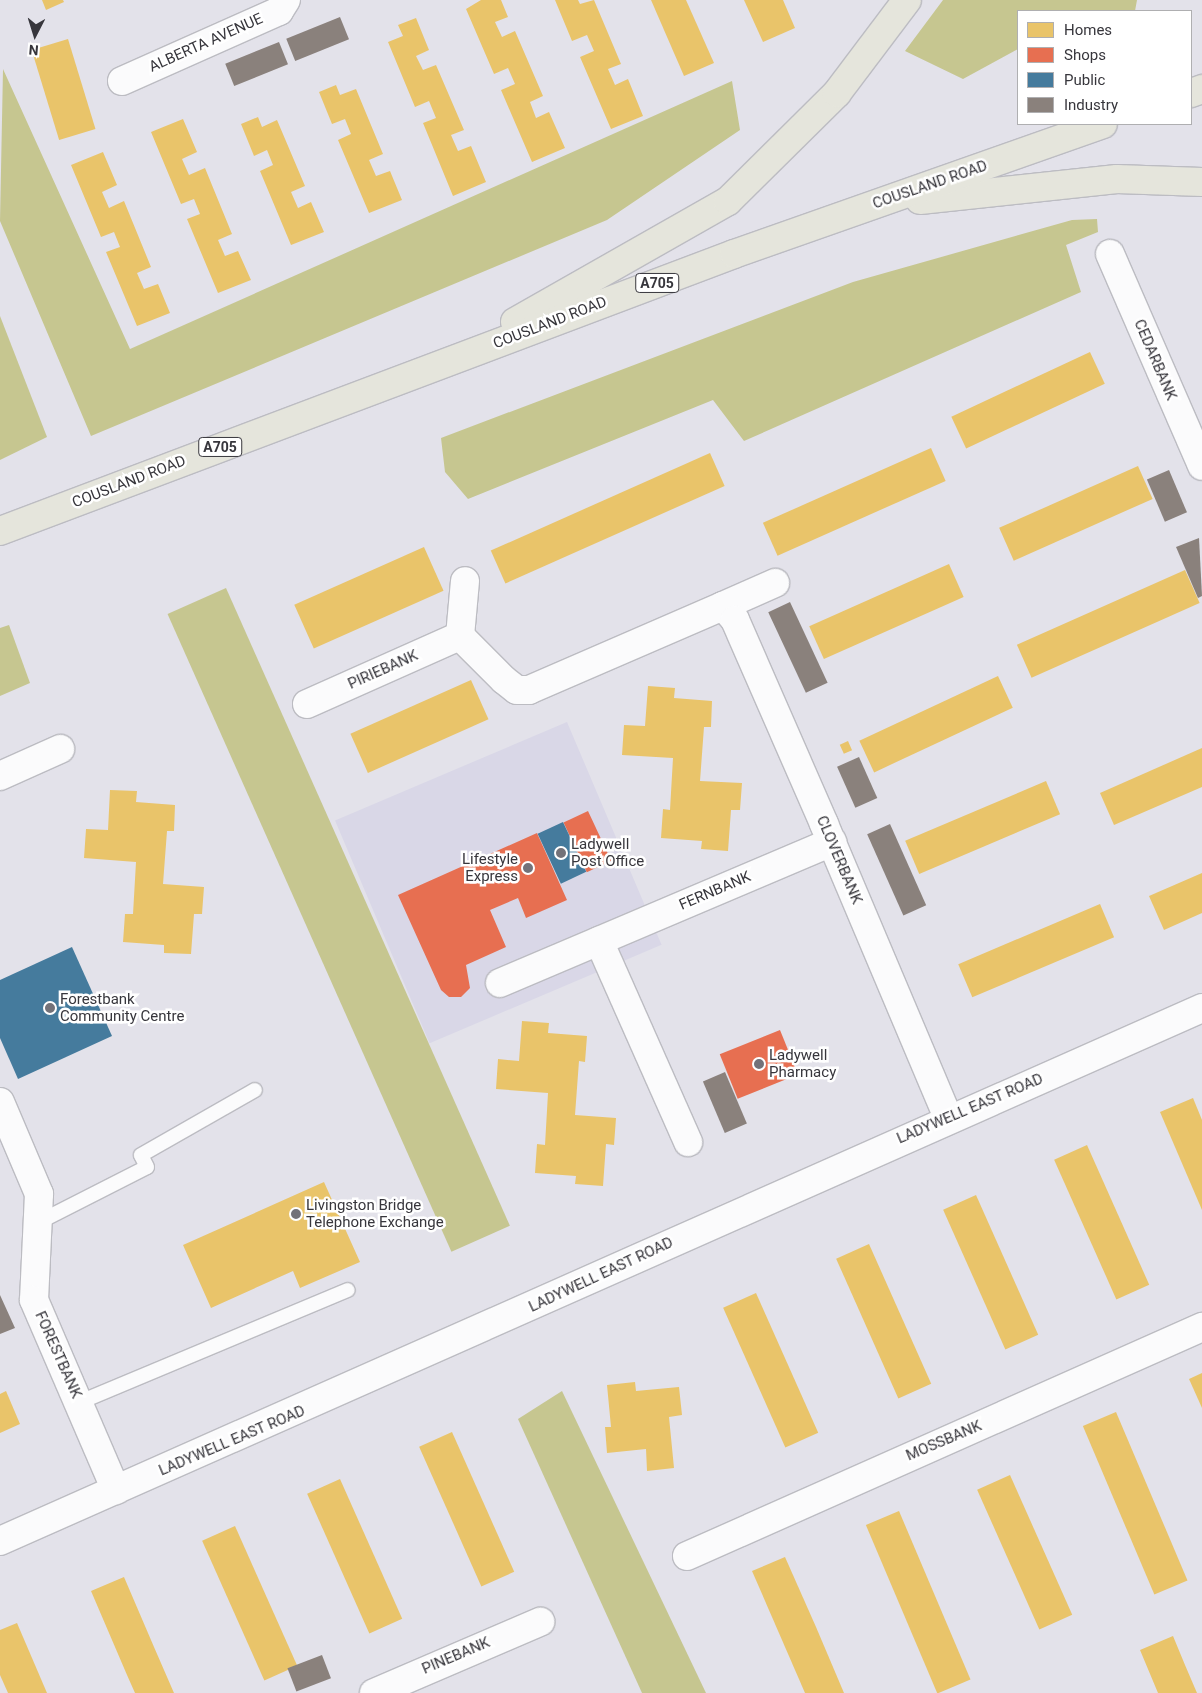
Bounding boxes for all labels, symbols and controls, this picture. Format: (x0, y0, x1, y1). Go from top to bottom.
north arrow (10, 10, 60, 60)
street label: ALBERTA AVENUE (146, 10, 266, 76)
legend (1017, 10, 1192, 125)
text: Homes (1064, 21, 1112, 39)
text: N (28, 42, 39, 58)
text: Shops (1064, 46, 1106, 64)
text: Public (1064, 71, 1105, 89)
text: Industry (1064, 96, 1118, 114)
street label: COUSLAND ROAD (870, 157, 990, 213)
road number: A705 (634, 272, 680, 294)
street label: COUSLAND ROAD (491, 293, 609, 353)
street label: CEDARBANK (1130, 317, 1180, 403)
road number: A705 (198, 436, 242, 458)
street label: COUSLAND ROAD (70, 452, 188, 512)
street label: PIRIEBANK (345, 647, 421, 693)
street label: CLOVERBANK (812, 813, 866, 907)
place label: Ladywell Post Office (571, 835, 644, 870)
marker: Ladywell Post Office (555, 847, 567, 859)
place label: Lifestyle Express (462, 850, 518, 885)
marker: Lifestyle Express (522, 862, 534, 874)
street label: FERNBANK (677, 868, 753, 914)
place label: Forestbank Community Centre (60, 990, 184, 1025)
marker: Forestbank Community Centre (44, 1002, 56, 1014)
place label: Ladywell Pharmacy (769, 1046, 836, 1081)
marker: Ladywell Pharmacy (753, 1058, 765, 1070)
street label: LADYWELL EAST ROAD (894, 1070, 1046, 1148)
place label: Livingston Bridge Telephone Exchange (306, 1196, 444, 1231)
marker: Livingston Bridge Telephone Exchange (290, 1208, 302, 1220)
street label: LADYWELL EAST ROAD (526, 1234, 676, 1316)
street label: FORESTBANK (31, 1309, 85, 1401)
street label: LADYWELL EAST ROAD (156, 1402, 308, 1480)
street label: MOSSBANK (903, 1417, 985, 1465)
street label: PINEBANK (419, 1634, 493, 1678)

